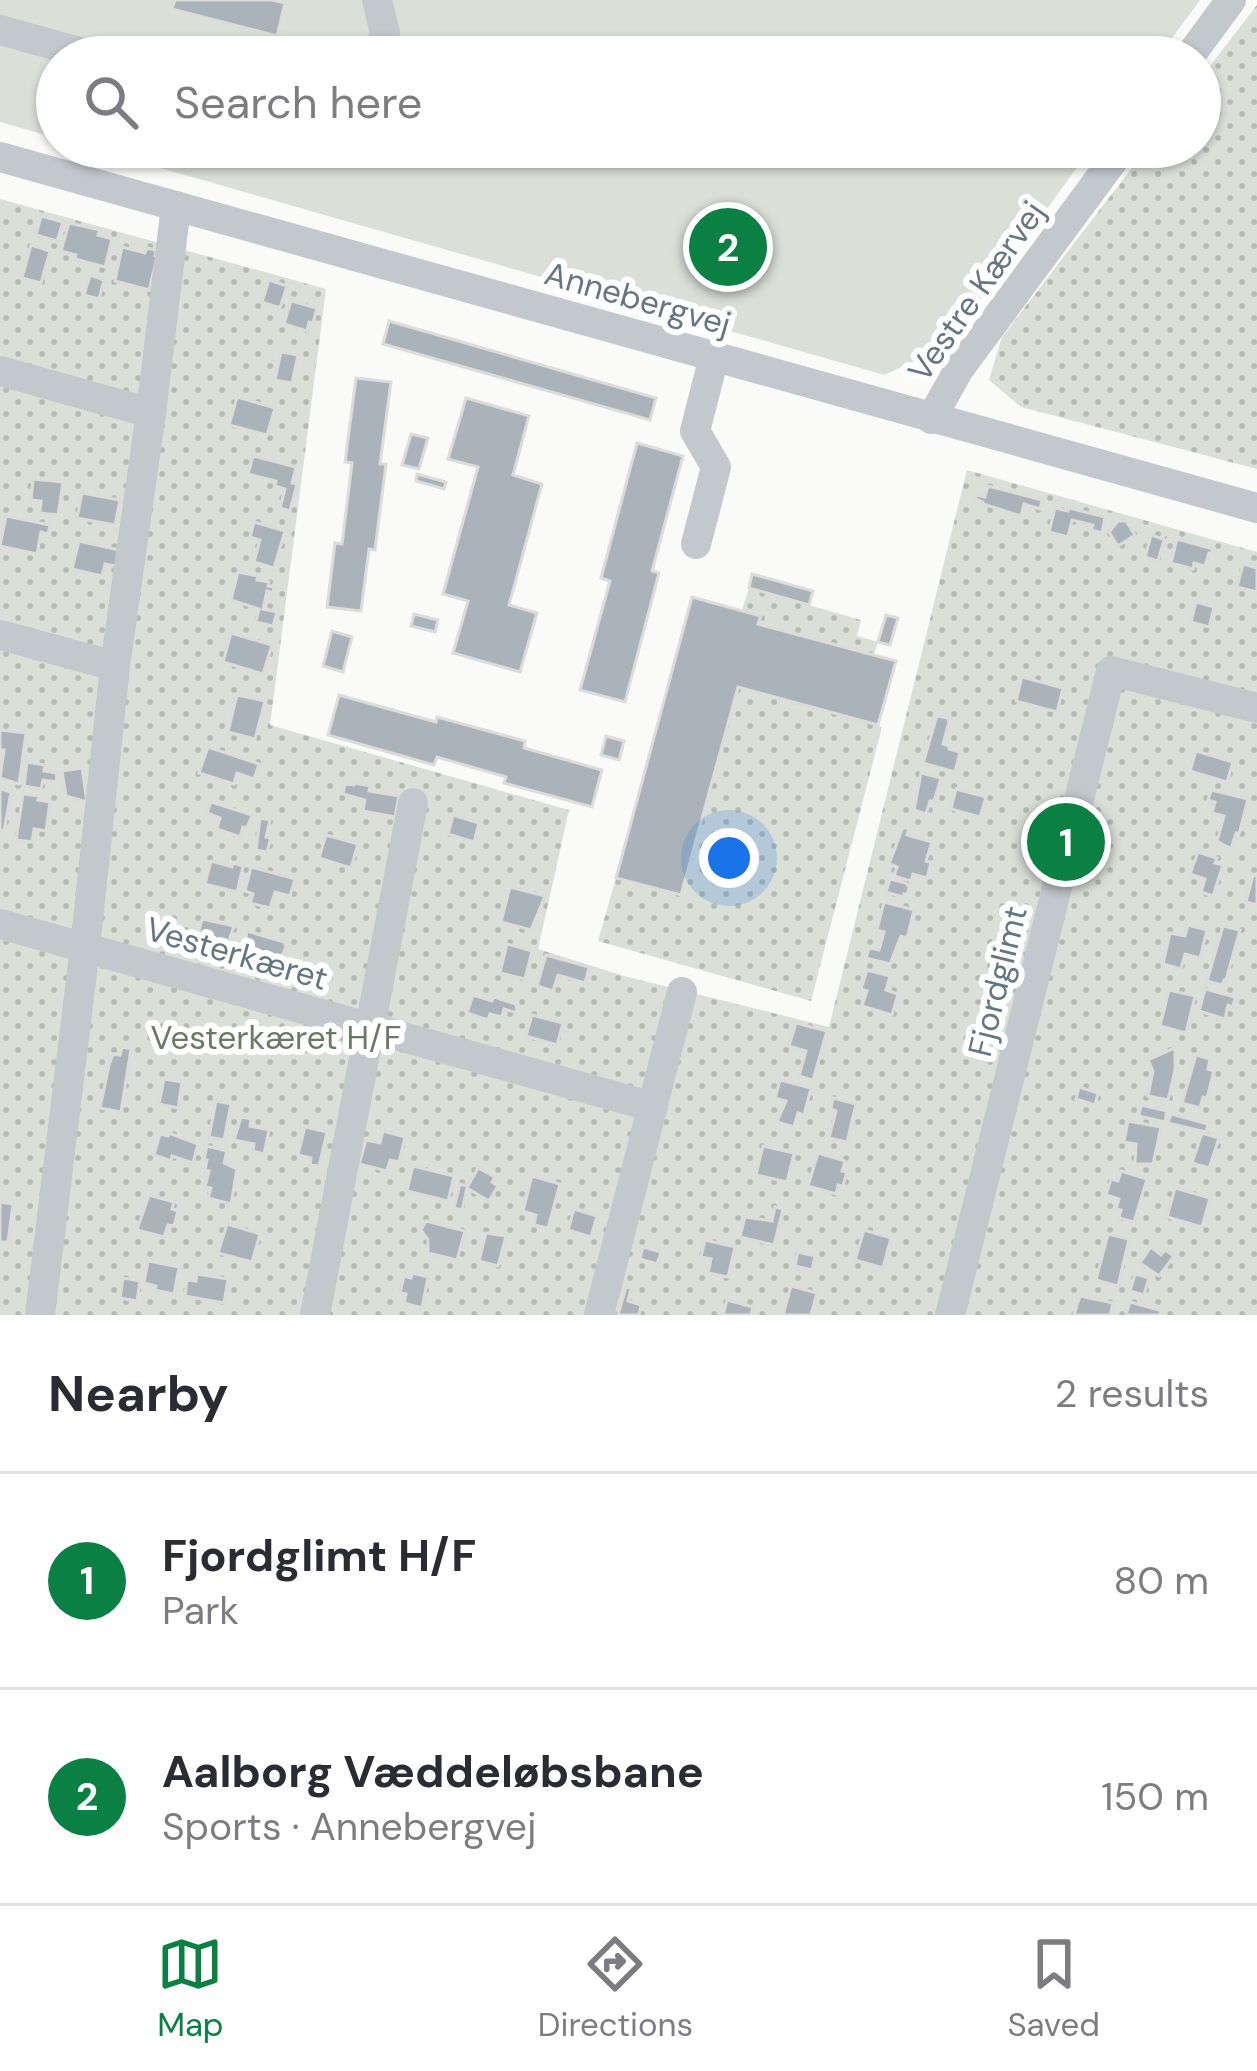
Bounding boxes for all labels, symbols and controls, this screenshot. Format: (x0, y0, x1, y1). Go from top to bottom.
search box (36, 36, 1221, 168)
icon: search (78, 69, 144, 135)
text: Search here (174, 73, 422, 132)
street label: Vestre Kærvej (898, 193, 1054, 390)
pin: 2 (689, 202, 767, 292)
street label: Annebergvej (540, 251, 736, 346)
pin: 1 (1027, 797, 1105, 887)
your location (699, 828, 759, 888)
street label: Fjordglimt (958, 901, 1037, 1061)
street label: Vesterkæret (141, 907, 333, 1000)
park label: Vesterkæret H/F (150, 1016, 402, 1059)
text: Nearby (48, 1360, 229, 1427)
text: 2 results (1055, 1368, 1209, 1419)
text: Fjordglimt H/F (162, 1526, 476, 1585)
text: 1 (80, 1555, 94, 1606)
text: 80 m (1113, 1555, 1209, 1606)
text: Park (162, 1585, 239, 1636)
text: Aalborg Væddeløbsbane (162, 1742, 704, 1801)
text: 2 (76, 1771, 98, 1822)
text: 150 m (1101, 1771, 1209, 1822)
text: Sports · Annebergvej (162, 1801, 536, 1852)
tab: Map (157, 1931, 224, 2046)
tab: Directions (538, 1931, 693, 2046)
tab: Saved (1007, 1931, 1100, 2046)

